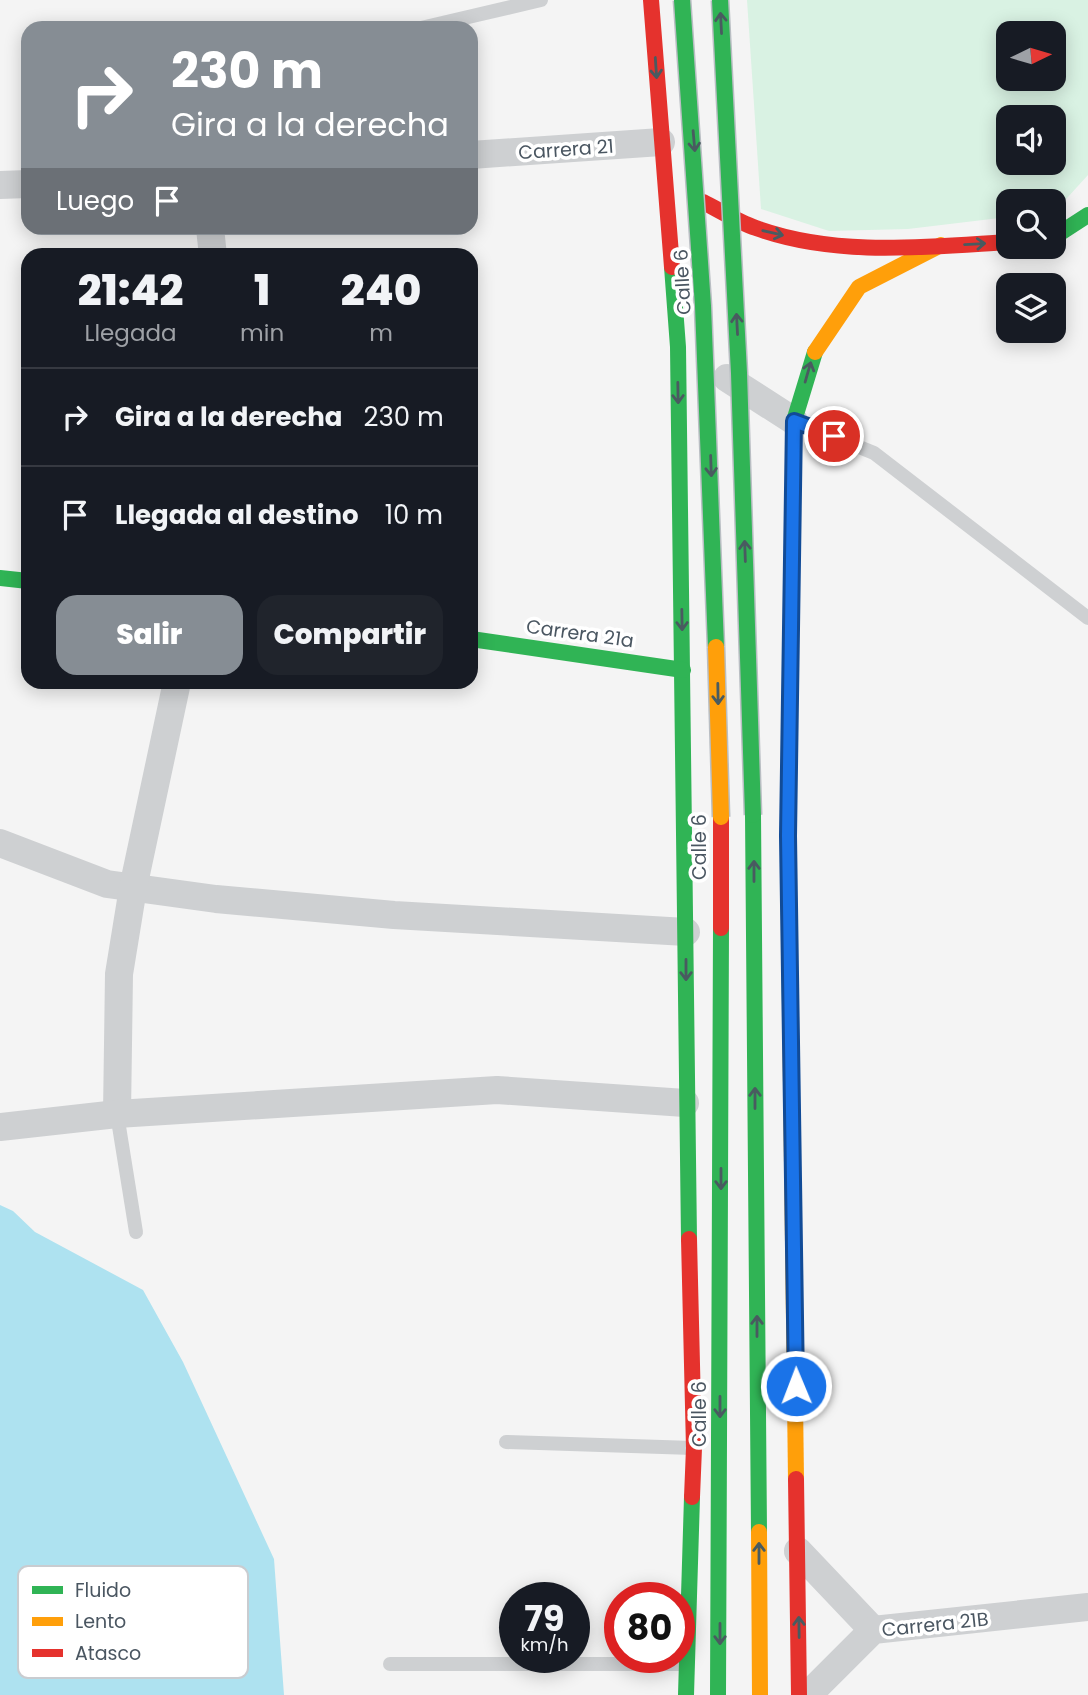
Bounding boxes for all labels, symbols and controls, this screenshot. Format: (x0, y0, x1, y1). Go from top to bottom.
one-way arrow (714, 12, 727, 35)
north arrow (996, 21, 1066, 91)
map controls (996, 21, 1066, 343)
text: 230 m (171, 37, 323, 105)
icon: right (56, 49, 147, 140)
one-way arrow (650, 56, 663, 79)
text: Gira a la derecha (171, 102, 449, 147)
button: sound (996, 105, 1066, 175)
one-way arrow (688, 129, 701, 152)
street label: Carrera 21 (517, 133, 615, 166)
icon: arrive (148, 182, 186, 220)
text: Luego (56, 183, 134, 219)
button: search (996, 189, 1066, 259)
one-way arrow (761, 227, 784, 240)
one-way arrow (963, 237, 986, 250)
street label: Calle 6 (667, 248, 698, 316)
text: 21:42 (78, 261, 183, 320)
text: 1 (254, 261, 270, 320)
text: 240 (341, 261, 421, 320)
button: layers (996, 273, 1066, 343)
one-way arrow (730, 312, 743, 335)
text: Llegada (85, 317, 177, 349)
text: min (240, 317, 284, 349)
text: m (369, 317, 393, 349)
one-way arrow (802, 362, 815, 384)
one-way arrow (672, 381, 685, 404)
icon: right (56, 398, 94, 436)
text: Gira a la derecha (115, 399, 343, 435)
text: 230 m (364, 399, 444, 435)
pin (804, 406, 864, 466)
icon: arrive (815, 417, 853, 455)
one-way arrow (705, 454, 718, 477)
icon: arrive (56, 496, 94, 534)
text: Llegada al destino (115, 497, 359, 533)
text: 10 m (385, 497, 443, 533)
one-way arrow (738, 540, 752, 563)
button: Salir (56, 595, 243, 675)
button: Compartir (257, 595, 443, 675)
one-way arrow (675, 608, 689, 631)
street label: Carrera 21a (524, 613, 635, 654)
one-way arrow (711, 682, 724, 705)
street label: Calle 6 (686, 814, 713, 880)
one-way arrow (747, 860, 761, 883)
one-way arrow (679, 958, 693, 981)
one-way arrow (748, 1087, 762, 1110)
one-way arrow (714, 1167, 728, 1190)
one-way arrow (750, 1315, 764, 1338)
position arrow (759, 1349, 833, 1423)
street label: Calle 6 (686, 1381, 713, 1447)
one-way arrow (713, 1395, 727, 1418)
one-way arrow (752, 1542, 766, 1565)
legend (18, 1566, 248, 1678)
text: Fluido (75, 1577, 131, 1604)
speed limit sign: 80 (604, 1582, 695, 1673)
text: 79 (524, 1594, 565, 1643)
street label: Carrera 21B (880, 1605, 990, 1644)
text: Lento (75, 1608, 126, 1635)
one-way arrow (792, 1616, 806, 1639)
one-way arrow (713, 1622, 727, 1645)
text: km/h (521, 1632, 568, 1657)
text: Atasco (75, 1640, 141, 1667)

